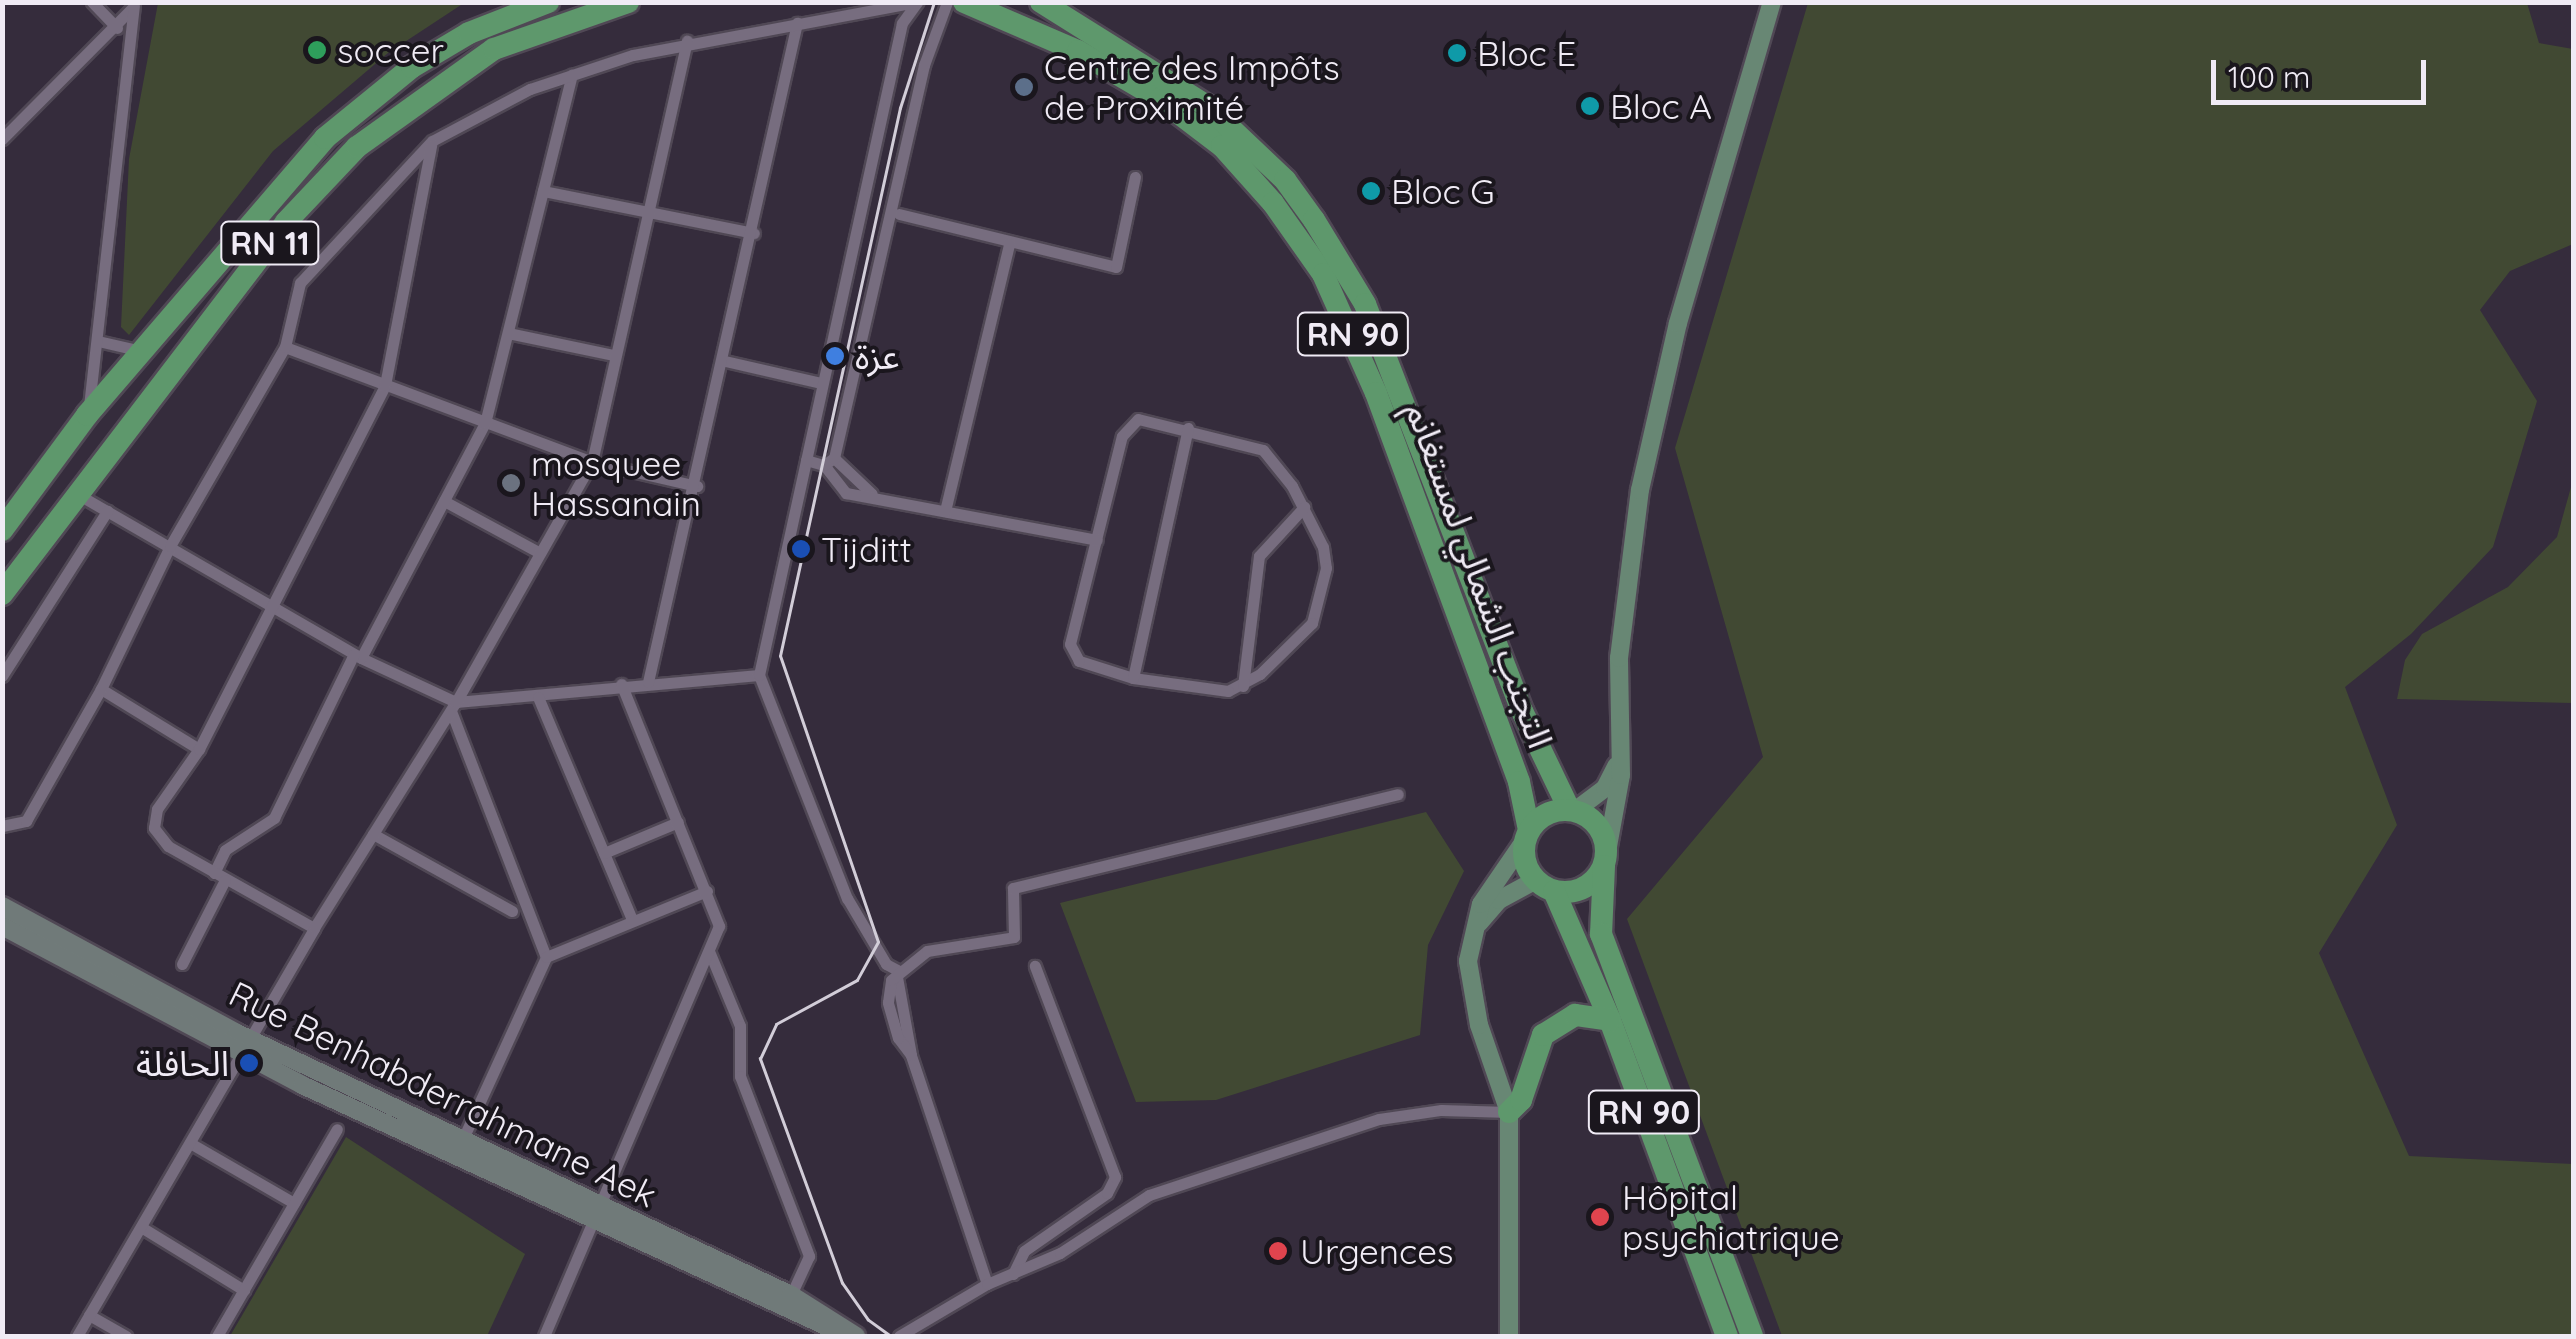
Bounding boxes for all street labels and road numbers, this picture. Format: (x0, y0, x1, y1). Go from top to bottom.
road number: RN 11 (220, 216, 320, 270)
road number: RN 90 (1296, 307, 1410, 361)
street label: التجنب الشمالي لمستغانم (1398, 397, 1562, 753)
street label: Rue Benhabderrahmane Aek (223, 972, 663, 1216)
road number: RN 90 (1586, 1085, 1702, 1139)

